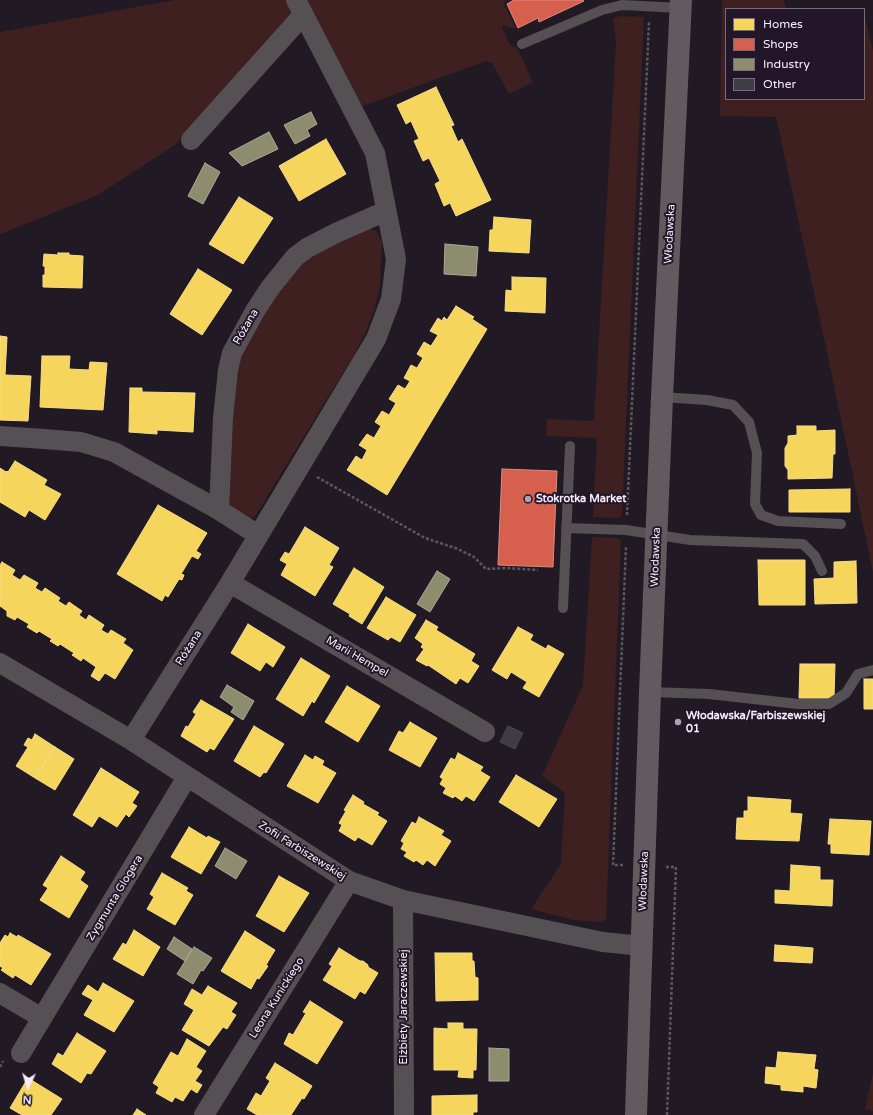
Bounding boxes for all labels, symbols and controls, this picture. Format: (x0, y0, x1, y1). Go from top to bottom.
legend (725, 8, 865, 100)
text: Homes (763, 17, 803, 31)
text: Shops (763, 37, 798, 51)
text: Industry (763, 57, 810, 71)
text: Other (763, 77, 796, 91)
street label: Włodawska (662, 204, 678, 264)
street label: Różana (231, 307, 261, 347)
place label: Stokrotka Market (536, 492, 627, 506)
marker: Stokrotka Market (523, 494, 533, 504)
street label: Włodawska (648, 527, 664, 587)
street label: Różana (173, 628, 205, 668)
street label: Marii Hempel (324, 634, 390, 680)
place label: Włodawska/Farbiszewskiej 01 (686, 709, 825, 735)
marker: Włodawska/Farbiszewskiej 01 (673, 717, 683, 727)
street label: Zofii Farbiszewskiej (256, 819, 348, 883)
street label: Włodawska (636, 851, 652, 911)
street label: Zygmunta Glogera (84, 853, 146, 943)
street label: Elżbiety Jaraczewskiej (397, 949, 411, 1065)
street label: Leona Kunickiego (247, 955, 307, 1041)
north arrow (8, 1067, 48, 1107)
text: N (22, 1093, 32, 1106)

